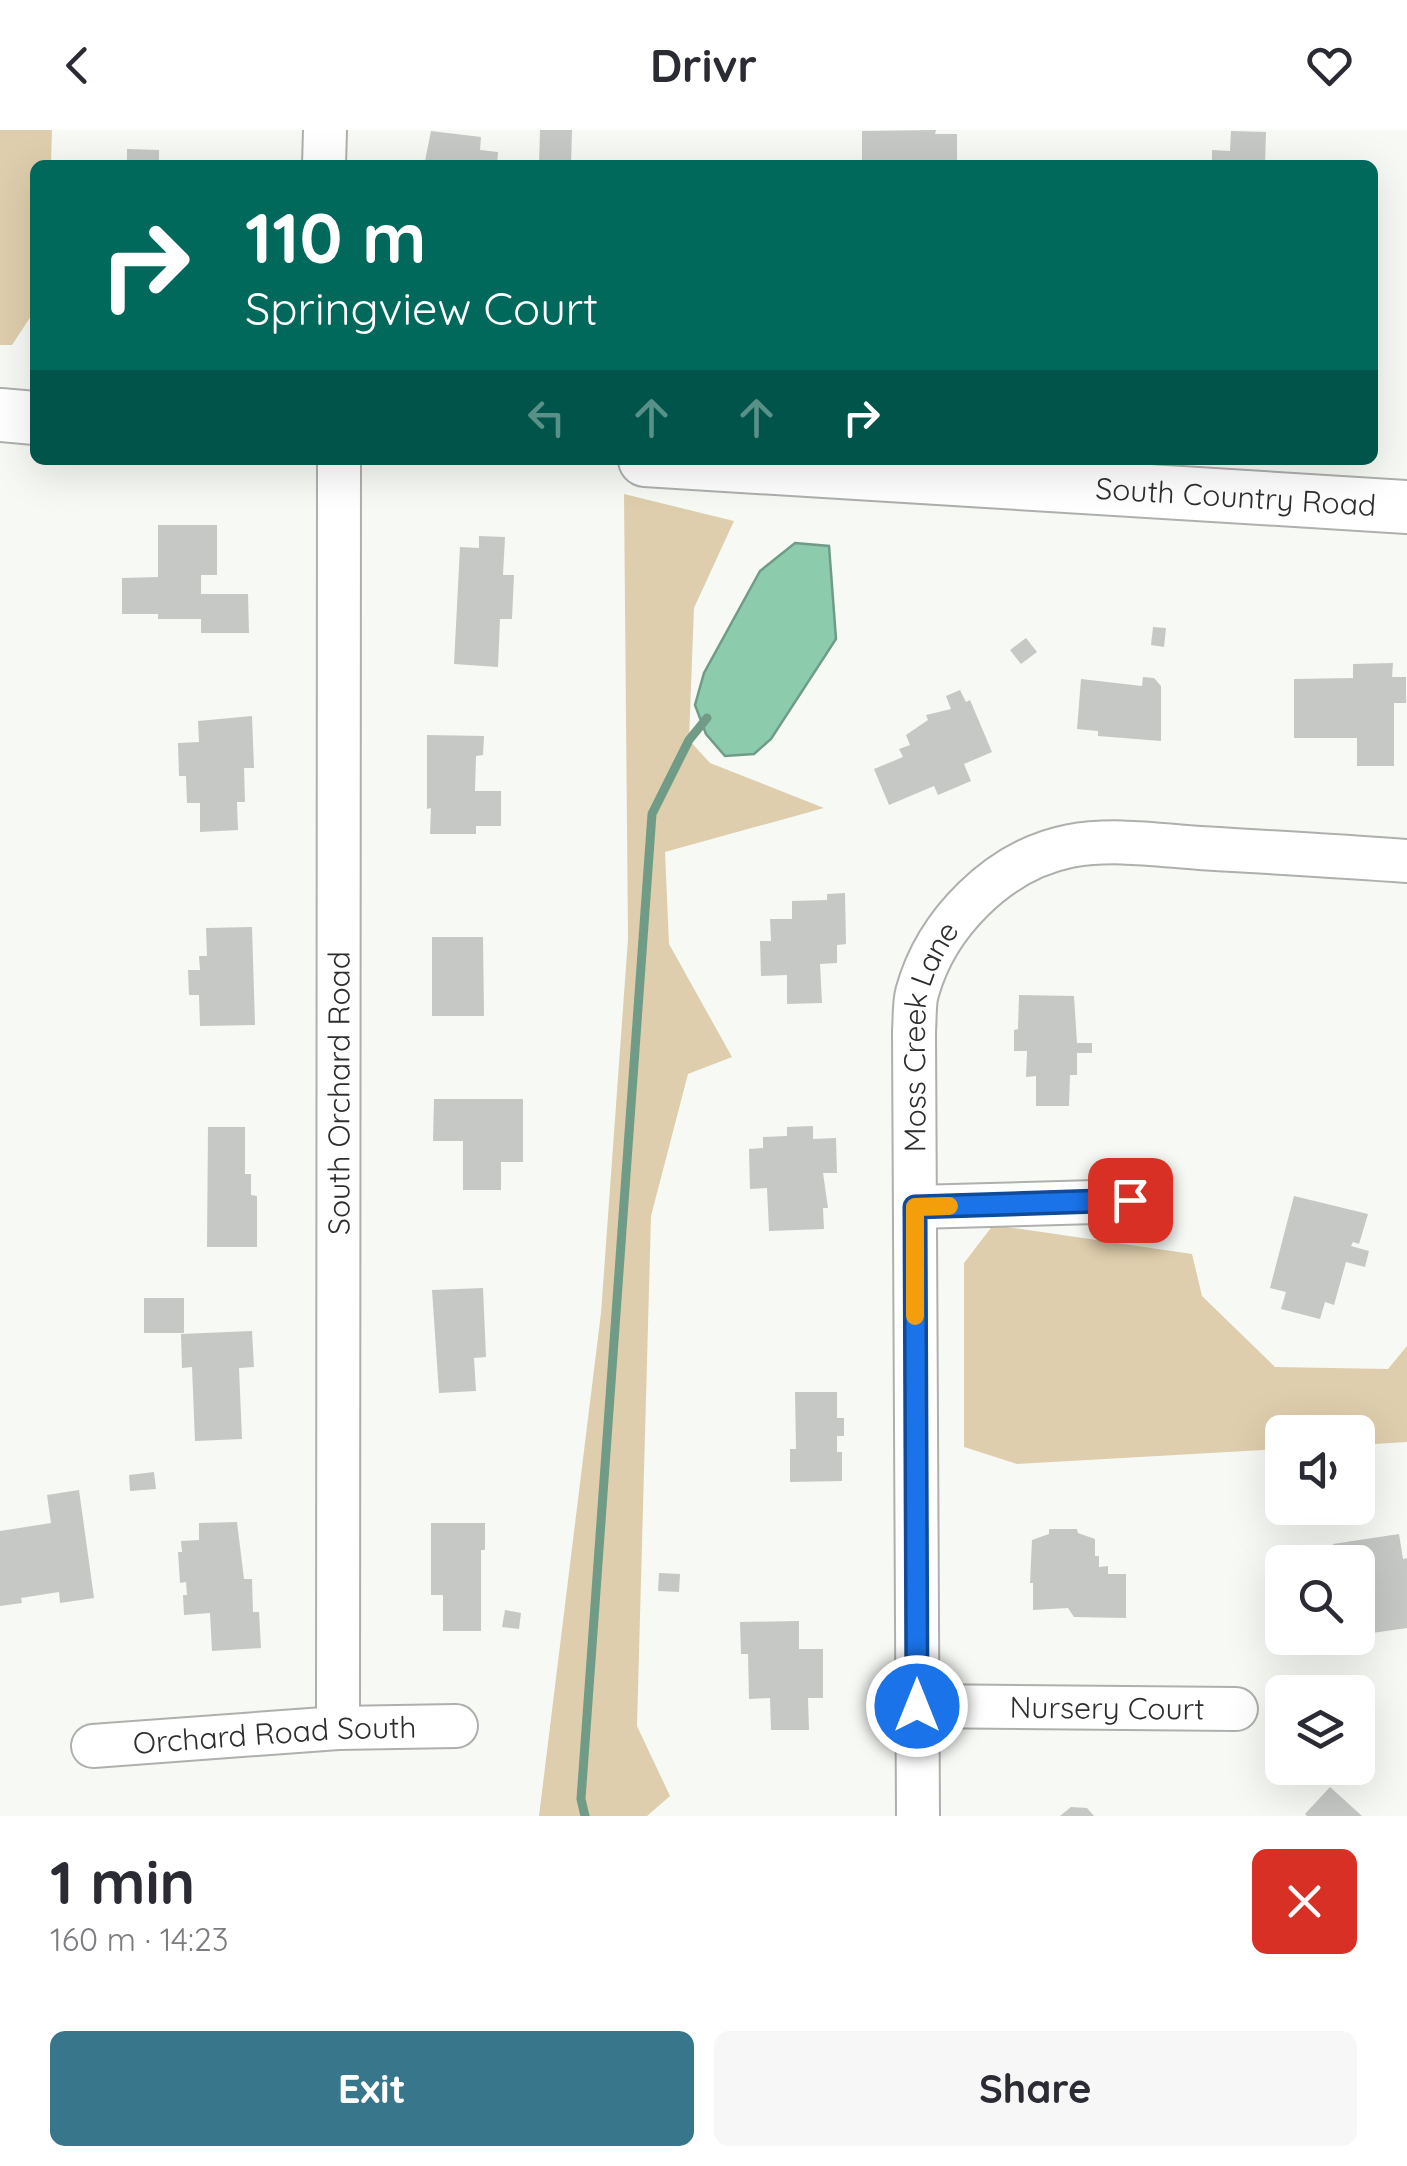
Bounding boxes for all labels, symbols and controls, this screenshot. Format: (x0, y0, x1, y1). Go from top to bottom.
text: Drivr (650, 37, 757, 93)
icon: back (50, 38, 105, 93)
icon: heart (1302, 38, 1357, 93)
text: 110 m (245, 193, 427, 281)
icon: right (80, 200, 210, 330)
text: Springview Court (245, 280, 598, 336)
icon: left (519, 390, 574, 445)
icon: ahead (624, 390, 679, 445)
icon: ahead (729, 390, 784, 445)
icon: right (834, 390, 889, 445)
street label: South Country Road (1094, 469, 1377, 524)
street label: Moss Creek Lane (895, 914, 967, 1152)
street label: South Orchard Road (319, 951, 358, 1235)
pin (1088, 1158, 1173, 1243)
icon: arrive (1103, 1173, 1158, 1228)
map controls (1265, 1415, 1375, 1785)
button: sound (1265, 1415, 1375, 1525)
button: search (1265, 1545, 1375, 1655)
position arrow (865, 1654, 969, 1758)
button: layers (1265, 1675, 1375, 1785)
street label: Nursery Court (1009, 1688, 1205, 1728)
street label: Orchard Road South (132, 1708, 417, 1762)
text: 1 min (50, 1844, 195, 1919)
button: close (1252, 1849, 1357, 1954)
text: 160 m · 14:23 (50, 1919, 228, 1959)
button: Exit (50, 2031, 694, 2146)
button: Share (714, 2031, 1357, 2146)

